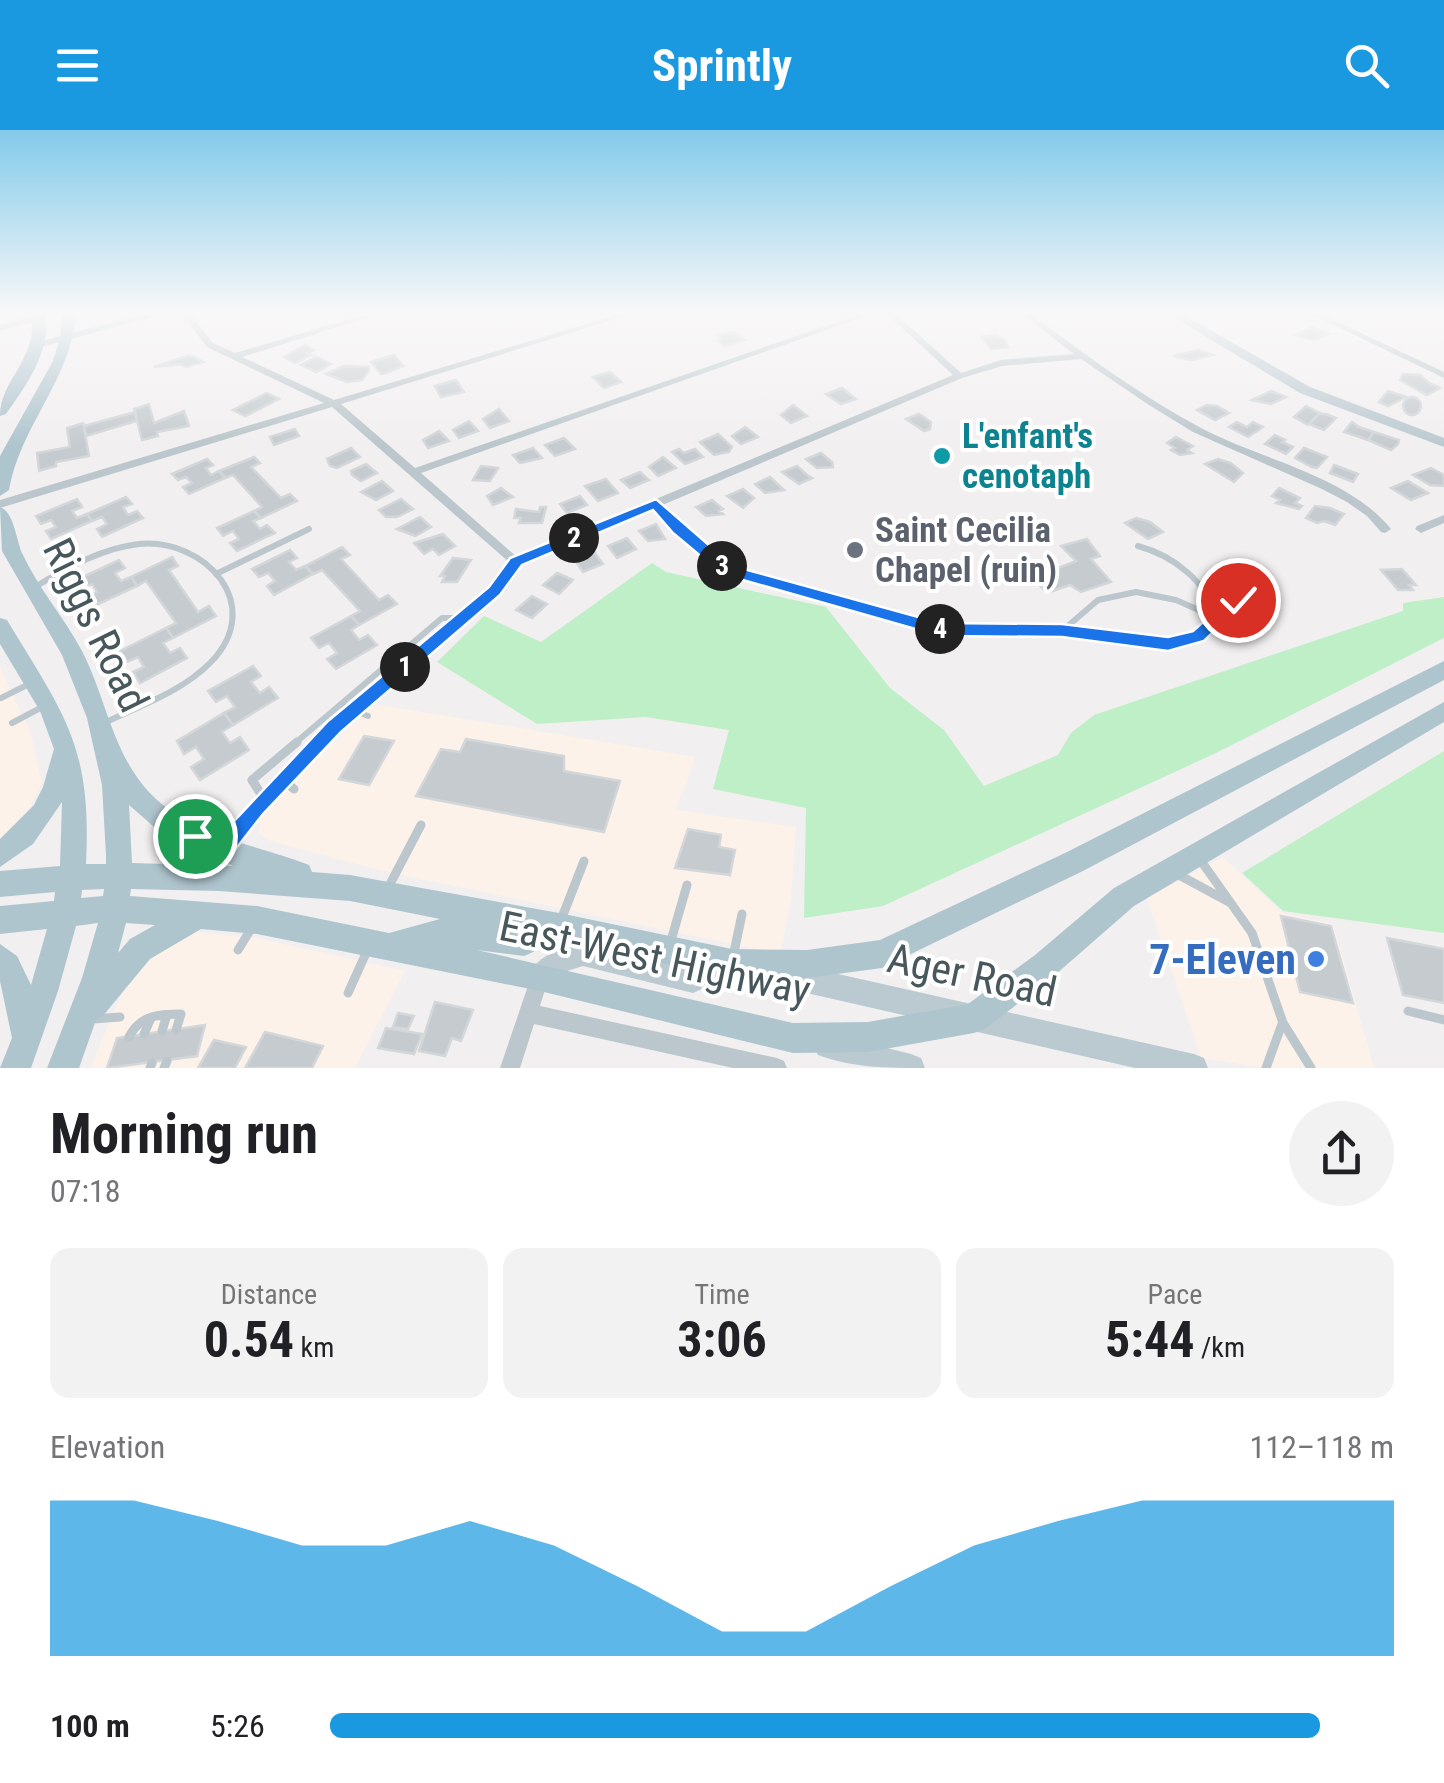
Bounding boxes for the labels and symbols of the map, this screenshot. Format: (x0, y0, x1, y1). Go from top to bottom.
place label: L'enfant's cenotaph (962, 416, 1093, 497)
marker: L'enfant's cenotaph (931, 445, 953, 467)
place label: Saint Cecilia Chapel (ruin) (875, 510, 1057, 591)
pin: 2 (549, 513, 599, 563)
street label: Riggs Road (33, 530, 159, 720)
marker: Saint Cecilia Chapel (ruin) (844, 539, 866, 561)
pin: 3 (697, 541, 747, 591)
pin (1196, 558, 1281, 643)
pin: 4 (915, 604, 965, 654)
pin: 1 (380, 642, 430, 692)
pin (153, 794, 238, 879)
street label: East-West Highway (495, 901, 815, 1015)
street label: Ager Road (883, 933, 1061, 1017)
place label: 7-Eleven (1149, 935, 1296, 984)
marker: 7-Eleven (1305, 948, 1327, 970)

